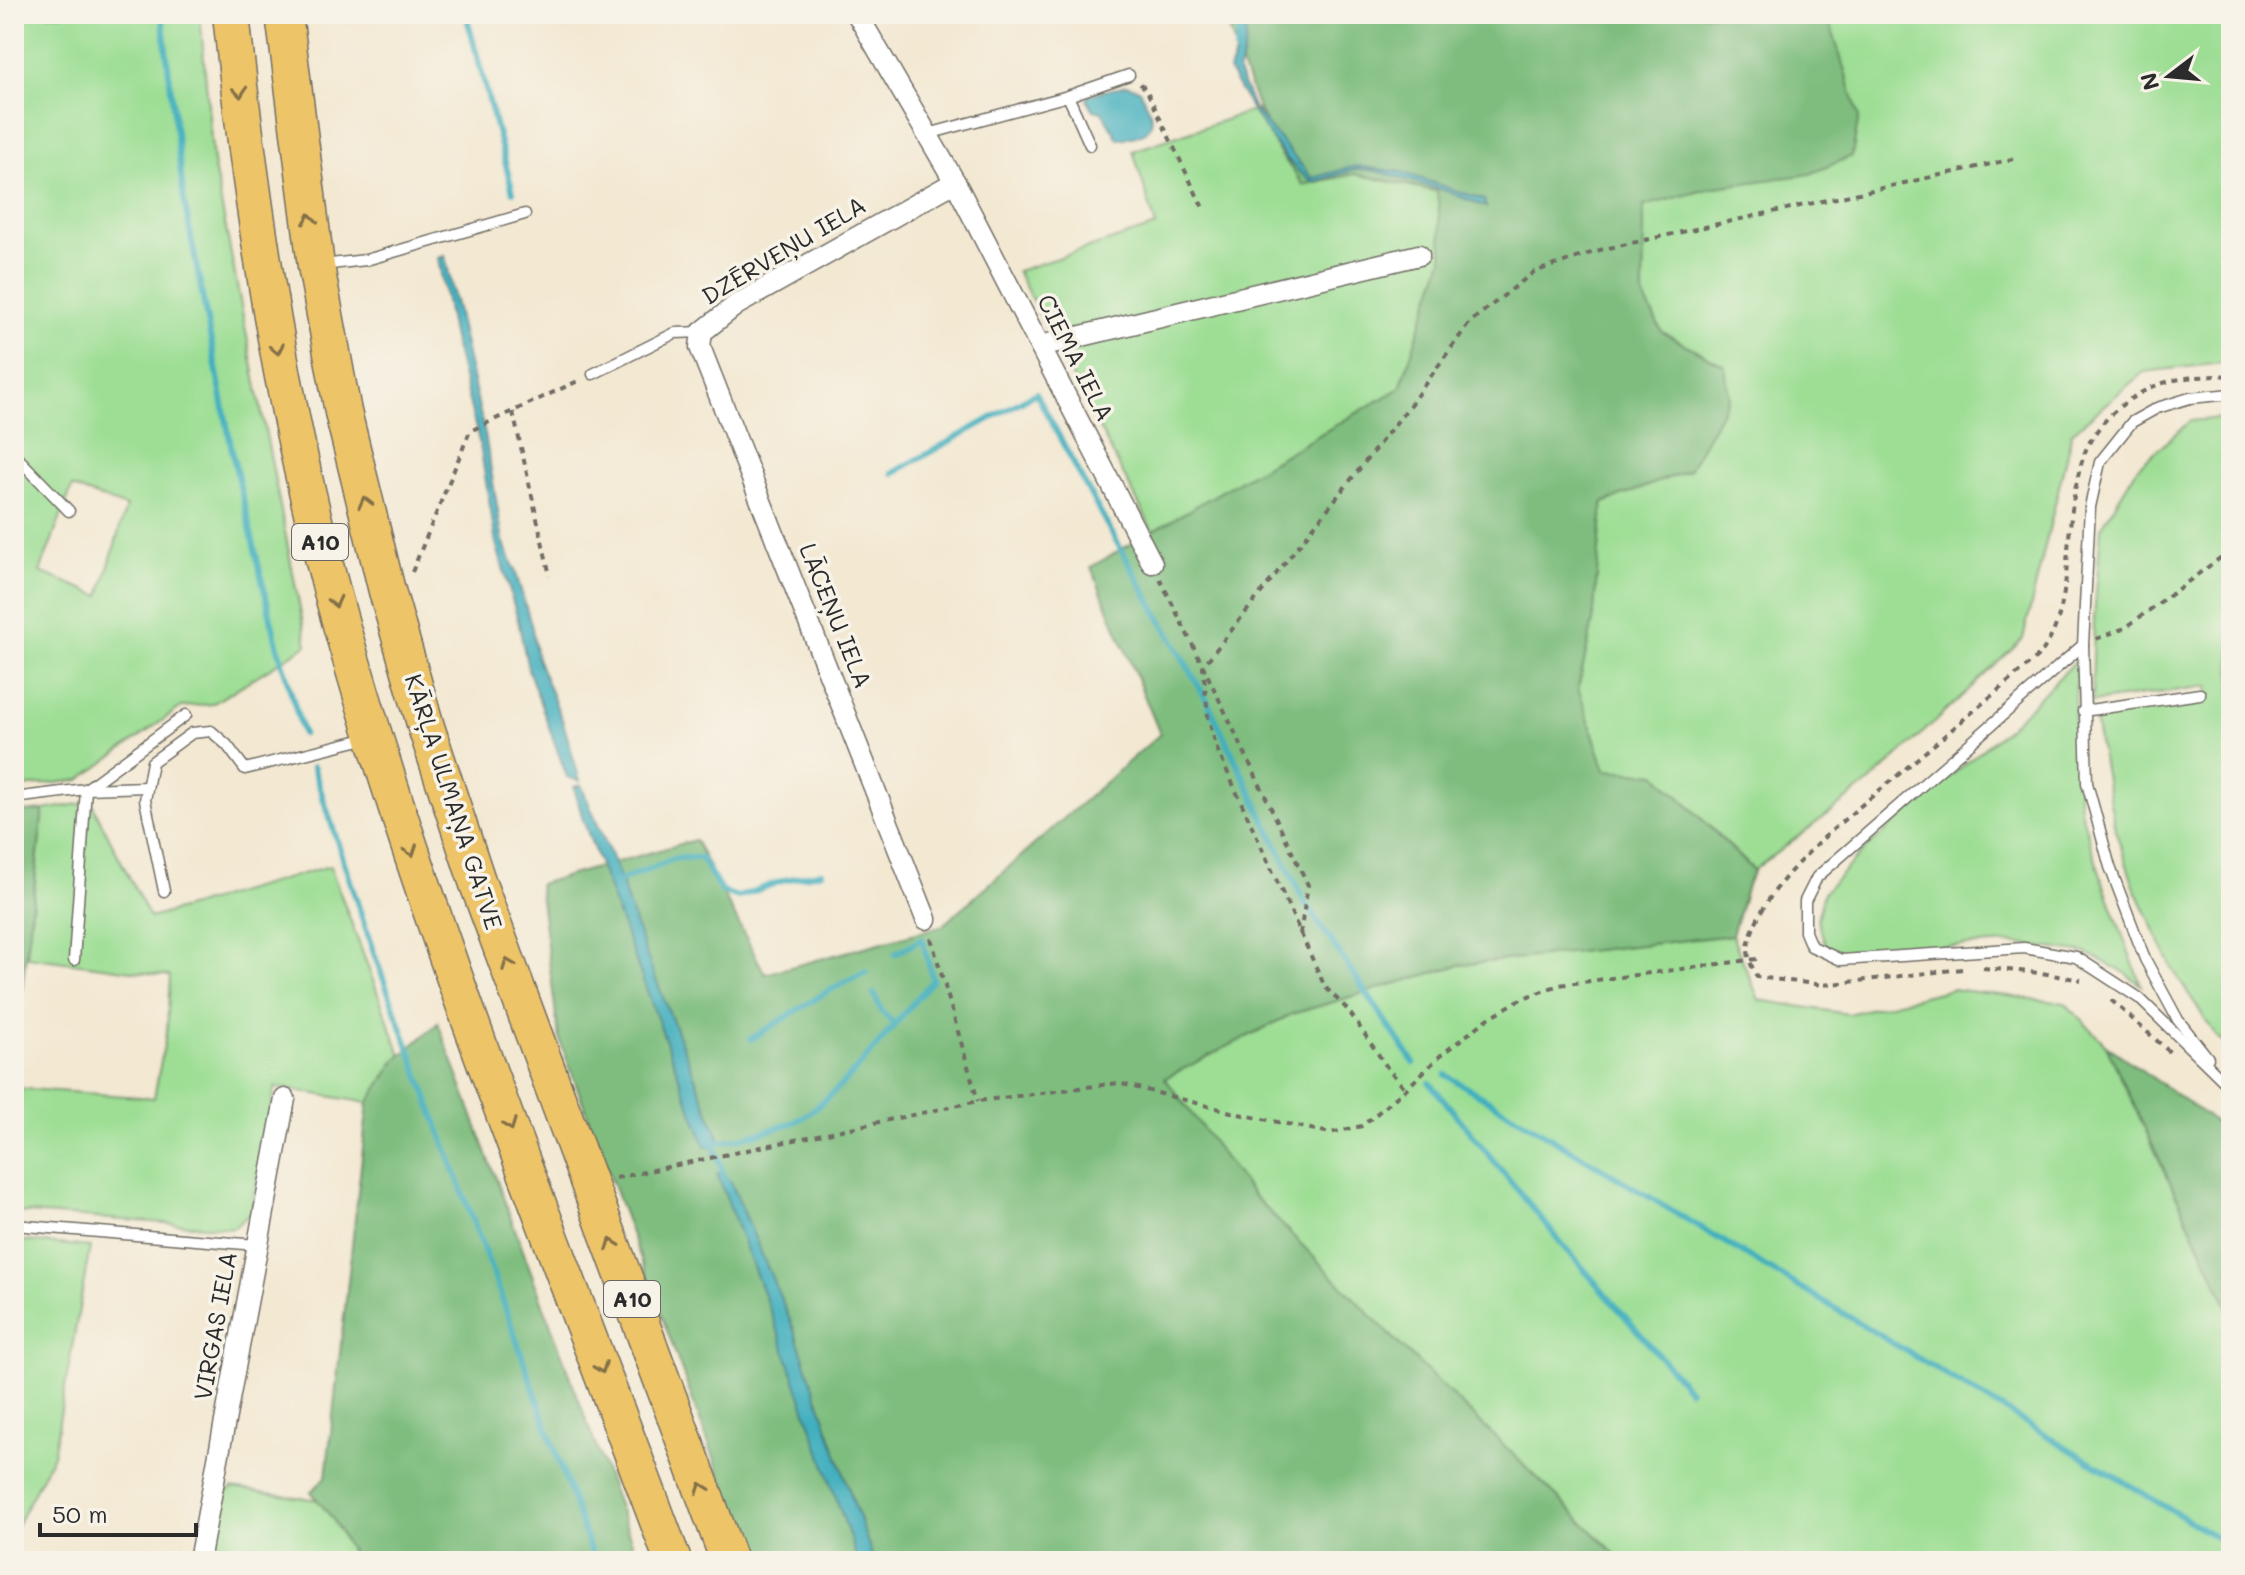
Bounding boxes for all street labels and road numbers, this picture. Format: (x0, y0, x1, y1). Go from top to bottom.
street label: DZĒRVEŅU IELA (696, 189, 871, 312)
street label: CIEMA IELA (1031, 289, 1122, 426)
road number: A10 (292, 524, 348, 560)
street label: LĀCEŅU IELA (792, 538, 880, 693)
street label: KĀRĻA ULMAŅA GATVE (398, 670, 510, 934)
street label: VIRGAS IELA (186, 1249, 243, 1402)
road number: A10 (604, 1281, 660, 1317)

